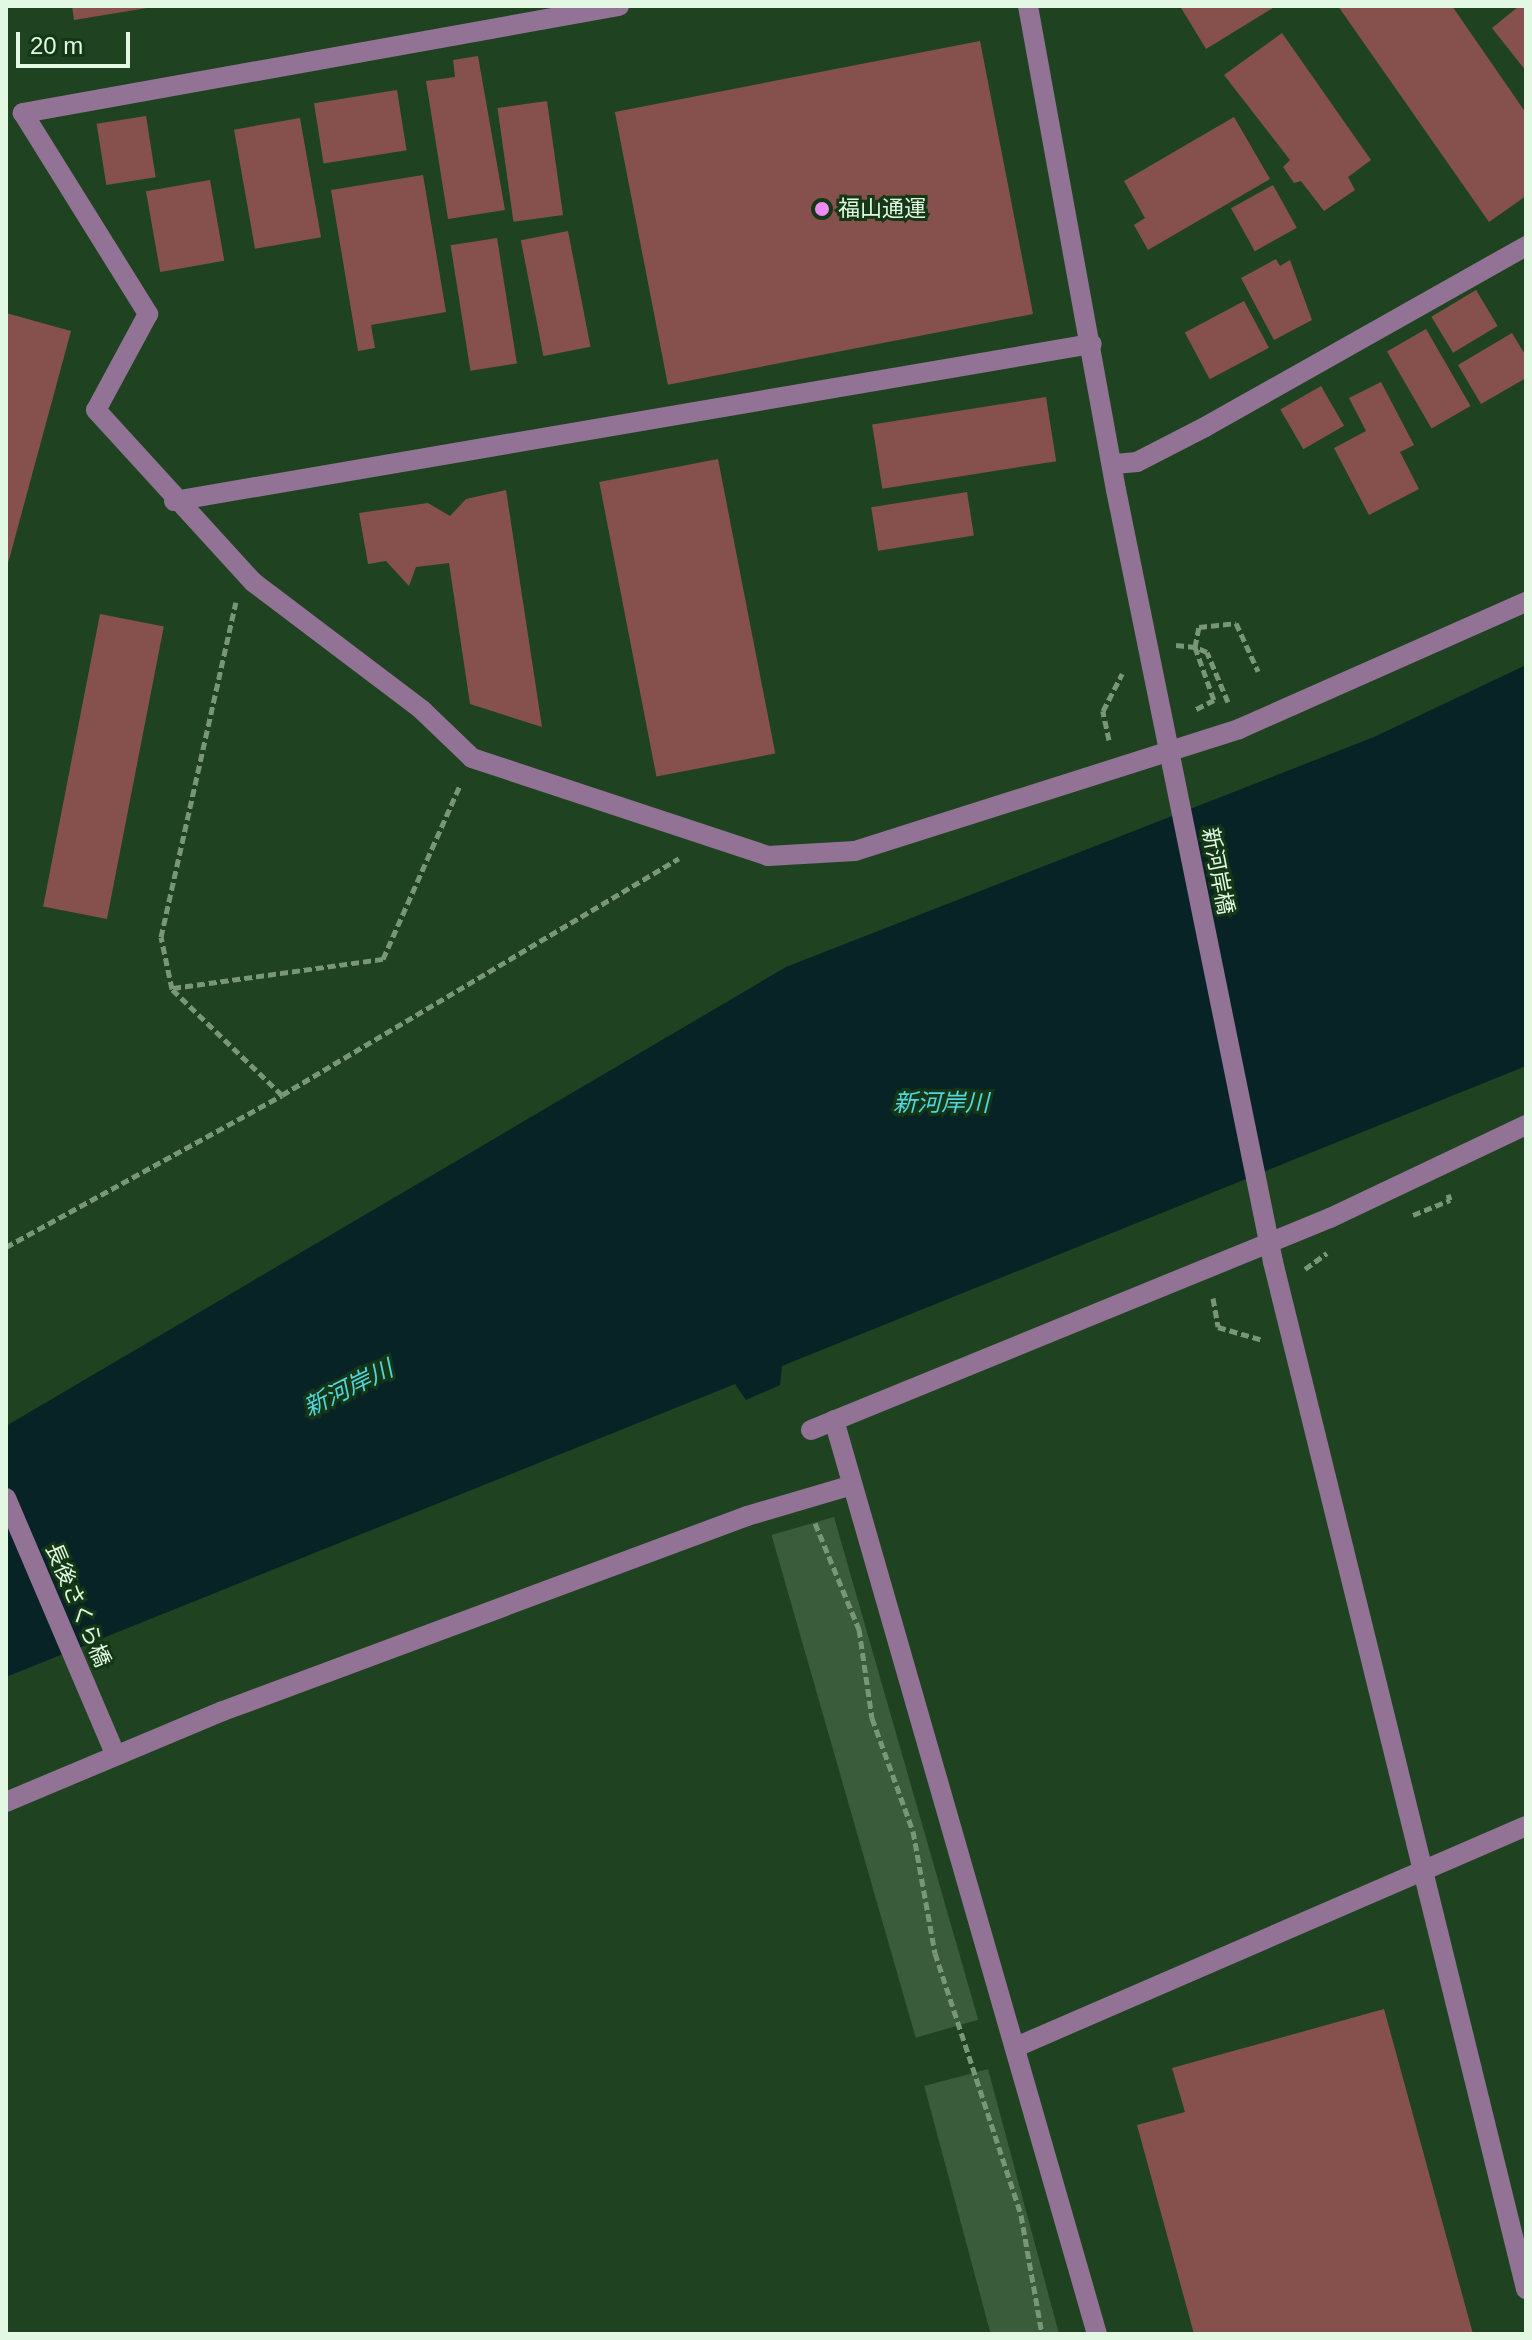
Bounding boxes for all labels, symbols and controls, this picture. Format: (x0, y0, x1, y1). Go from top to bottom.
scale bar (20, 16, 134, 66)
text: 20 m (30, 32, 83, 59)
place label: 福山通運 (838, 196, 926, 222)
marker: 福山通運 (813, 200, 831, 218)
street label: 新河岸橋 (1197, 825, 1239, 917)
water label: 新河岸川 (893, 1089, 989, 1117)
water label: 新河岸川 (299, 1354, 397, 1422)
street label: 長後さくら橋 (40, 1539, 116, 1671)

